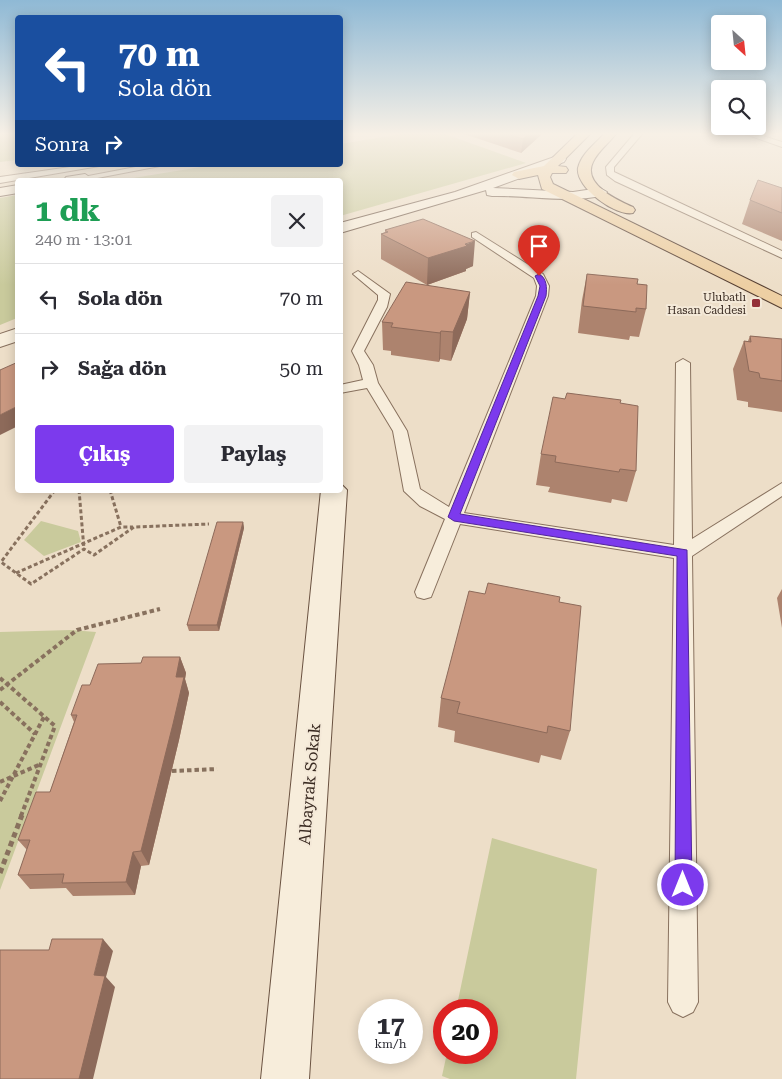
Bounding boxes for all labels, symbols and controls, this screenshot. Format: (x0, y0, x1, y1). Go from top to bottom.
north arrow (711, 15, 766, 70)
map controls (711, 15, 766, 135)
text: 70 m (118, 34, 200, 75)
icon: left (35, 35, 100, 100)
text: Sola dön (118, 76, 212, 101)
button: search (711, 80, 766, 135)
icon: right (99, 130, 127, 158)
text: Sonra (35, 133, 89, 156)
text: 1 dk (35, 193, 100, 228)
button: close (271, 195, 323, 247)
pin (518, 225, 560, 276)
text: 240 m · 13:01 (35, 230, 133, 249)
icon: arrive (525, 232, 553, 260)
icon: left (35, 285, 63, 313)
text: Sola dön (78, 287, 163, 310)
text: 70 m (280, 287, 323, 310)
place label: Ulubatlı Hasan Caddesi (667, 291, 746, 317)
marker: Ulubatlı Hasan Caddesi (750, 297, 762, 309)
icon: right (35, 355, 63, 383)
text: Sağa dön (78, 357, 166, 380)
text: 50 m (280, 357, 323, 380)
button: Çıkış (35, 425, 174, 483)
button: Paylaş (184, 425, 323, 483)
street label: Albayrak Sokak (295, 722, 324, 846)
position arrow (656, 858, 708, 910)
speed limit sign: 20 (433, 999, 498, 1064)
text: 17 (376, 1011, 405, 1040)
text: km/h (374, 1037, 407, 1051)

